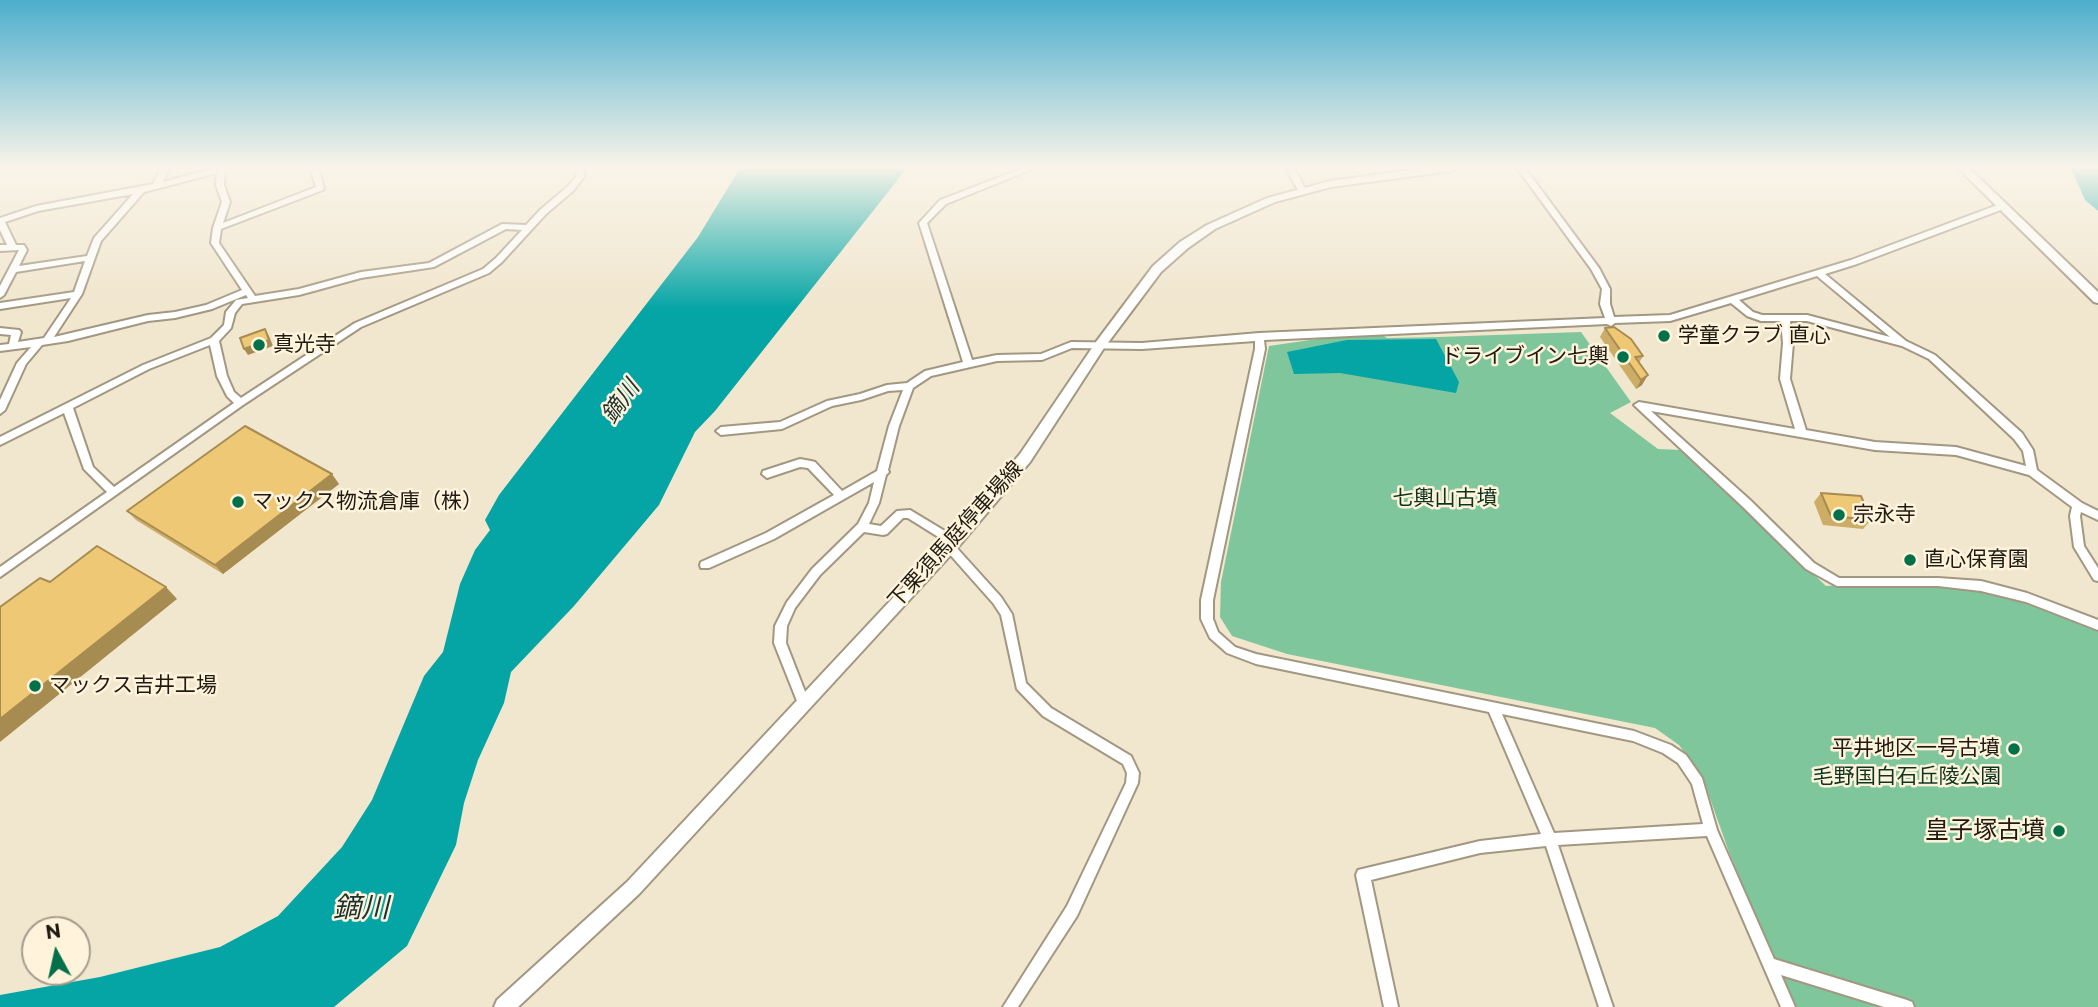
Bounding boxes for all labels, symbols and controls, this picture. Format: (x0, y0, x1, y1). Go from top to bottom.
place label: 学童クラブ 直心 (1678, 323, 1831, 349)
marker: 学童クラブ 直心 (1656, 328, 1672, 344)
place label: 真光寺 (273, 332, 336, 358)
marker: 真光寺 (251, 337, 267, 353)
place label: ドライブイン七輿 (1441, 344, 1609, 370)
marker: ドライブイン七輿 (1615, 349, 1631, 365)
water label: 鏑川 (596, 375, 646, 429)
street label: 下栗須馬庭停車場線 (883, 456, 1029, 614)
park label: 七輿山古墳 (1393, 486, 1497, 512)
place label: マックス物流倉庫（株） (252, 489, 483, 515)
marker: マックス物流倉庫（株） (230, 494, 246, 510)
place label: 宗永寺 (1853, 502, 1916, 528)
marker: 宗永寺 (1831, 507, 1847, 523)
place label: 直心保育園 (1924, 547, 2029, 573)
marker: 直心保育園 (1902, 552, 1918, 568)
place label: マックス吉井工場 (49, 673, 217, 699)
marker: マックス吉井工場 (27, 678, 43, 694)
place label: 平井地区一号古墳 (1832, 736, 2000, 762)
marker: 平井地区一号古墳 (2006, 741, 2022, 757)
park label: 毛野国白石丘陵公園 (1813, 764, 2001, 790)
place label: 皇子塚古墳 (1925, 817, 2045, 845)
marker: 皇子塚古墳 (2051, 823, 2067, 839)
water label: 鏑川 (333, 892, 389, 926)
north arrow (21, 916, 91, 986)
text: N (44, 919, 62, 944)

